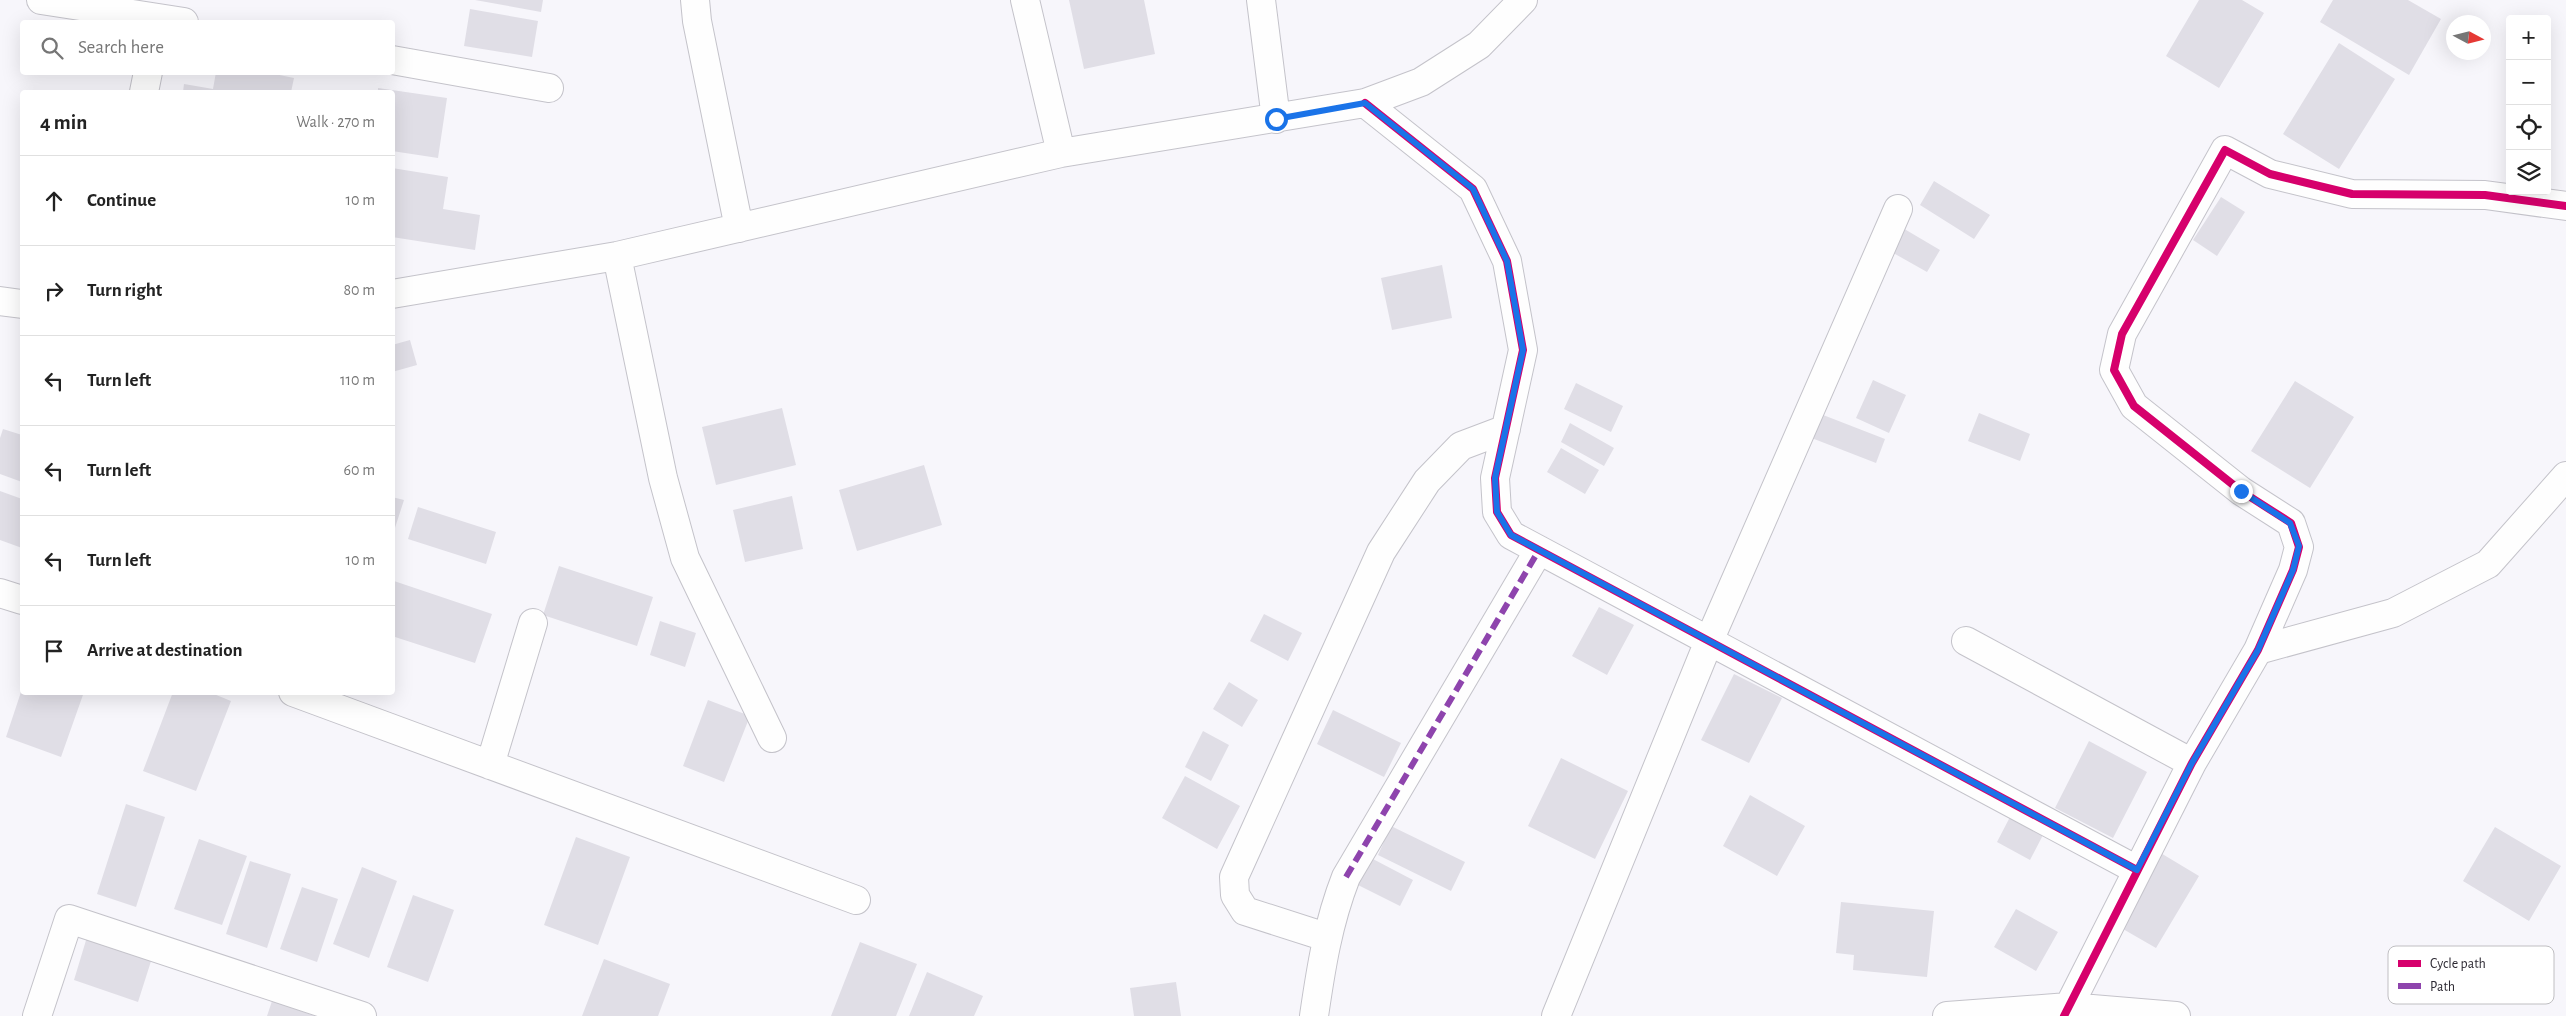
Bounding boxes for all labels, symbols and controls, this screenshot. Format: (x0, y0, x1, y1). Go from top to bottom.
north arrow (2446, 15, 2491, 60)
map controls (2506, 15, 2551, 195)
button: + (2506, 15, 2551, 60)
search box (20, 20, 395, 75)
icon: search (38, 34, 66, 62)
text: Search here (78, 38, 164, 57)
button: − (2506, 60, 2551, 105)
button: locate (2506, 105, 2551, 150)
route start (1265, 108, 1288, 131)
text: 4 min (40, 112, 87, 133)
text: Walk · 270 m (296, 114, 375, 130)
button: layers (2506, 150, 2551, 195)
icon: ahead (40, 187, 68, 215)
text: Continue (87, 191, 156, 210)
text: 10 m (346, 192, 375, 208)
icon: right (40, 277, 68, 305)
text: Turn right (87, 281, 162, 300)
text: 80 m (344, 282, 375, 298)
icon: left (40, 367, 68, 395)
text: Turn left (87, 371, 151, 390)
text: 110 m (340, 372, 375, 388)
icon: left (40, 457, 68, 485)
text: Turn left (87, 461, 151, 480)
text: 60 m (344, 462, 375, 478)
route end (2230, 480, 2253, 503)
icon: left (40, 547, 68, 575)
text: Turn left (87, 551, 151, 570)
text: 10 m (346, 552, 375, 568)
icon: arrive (40, 637, 68, 665)
text: Arrive at destination (87, 641, 243, 660)
legend (2388, 946, 2554, 1004)
text: Cycle path (2430, 957, 2486, 971)
text: Path (2430, 980, 2455, 994)

